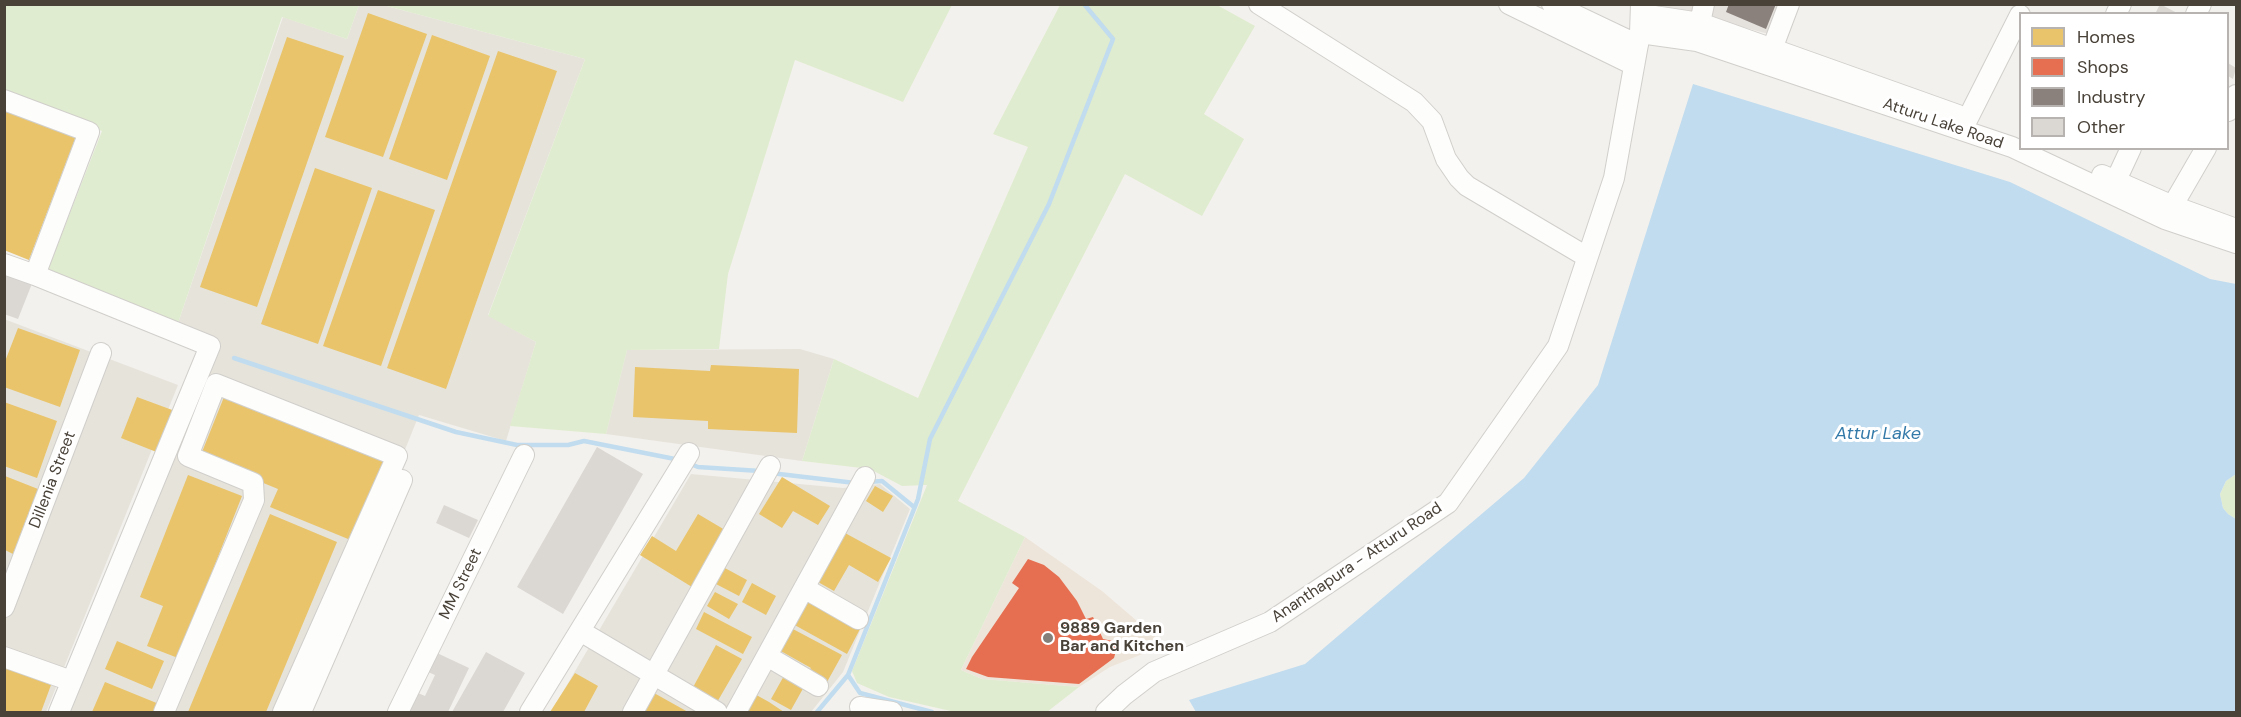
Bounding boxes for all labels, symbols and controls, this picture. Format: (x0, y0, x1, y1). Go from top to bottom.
legend (2019, 12, 2229, 150)
text: Homes (2077, 25, 2135, 49)
text: Shops (2077, 55, 2129, 79)
text: Industry (2077, 85, 2146, 109)
street label: Atturu Lake Road (1880, 94, 2006, 154)
text: Other (2077, 115, 2125, 139)
water label: Attur Lake (1835, 423, 1921, 445)
street label: Dillenia Street (26, 429, 80, 531)
street label: Ananthapura - Atturu Road (1268, 499, 1446, 627)
street label: MM Street (436, 545, 486, 623)
place label: 9889 Garden Bar and Kitchen (1060, 619, 1184, 657)
marker: 9889 Garden Bar and Kitchen (1041, 631, 1055, 645)

